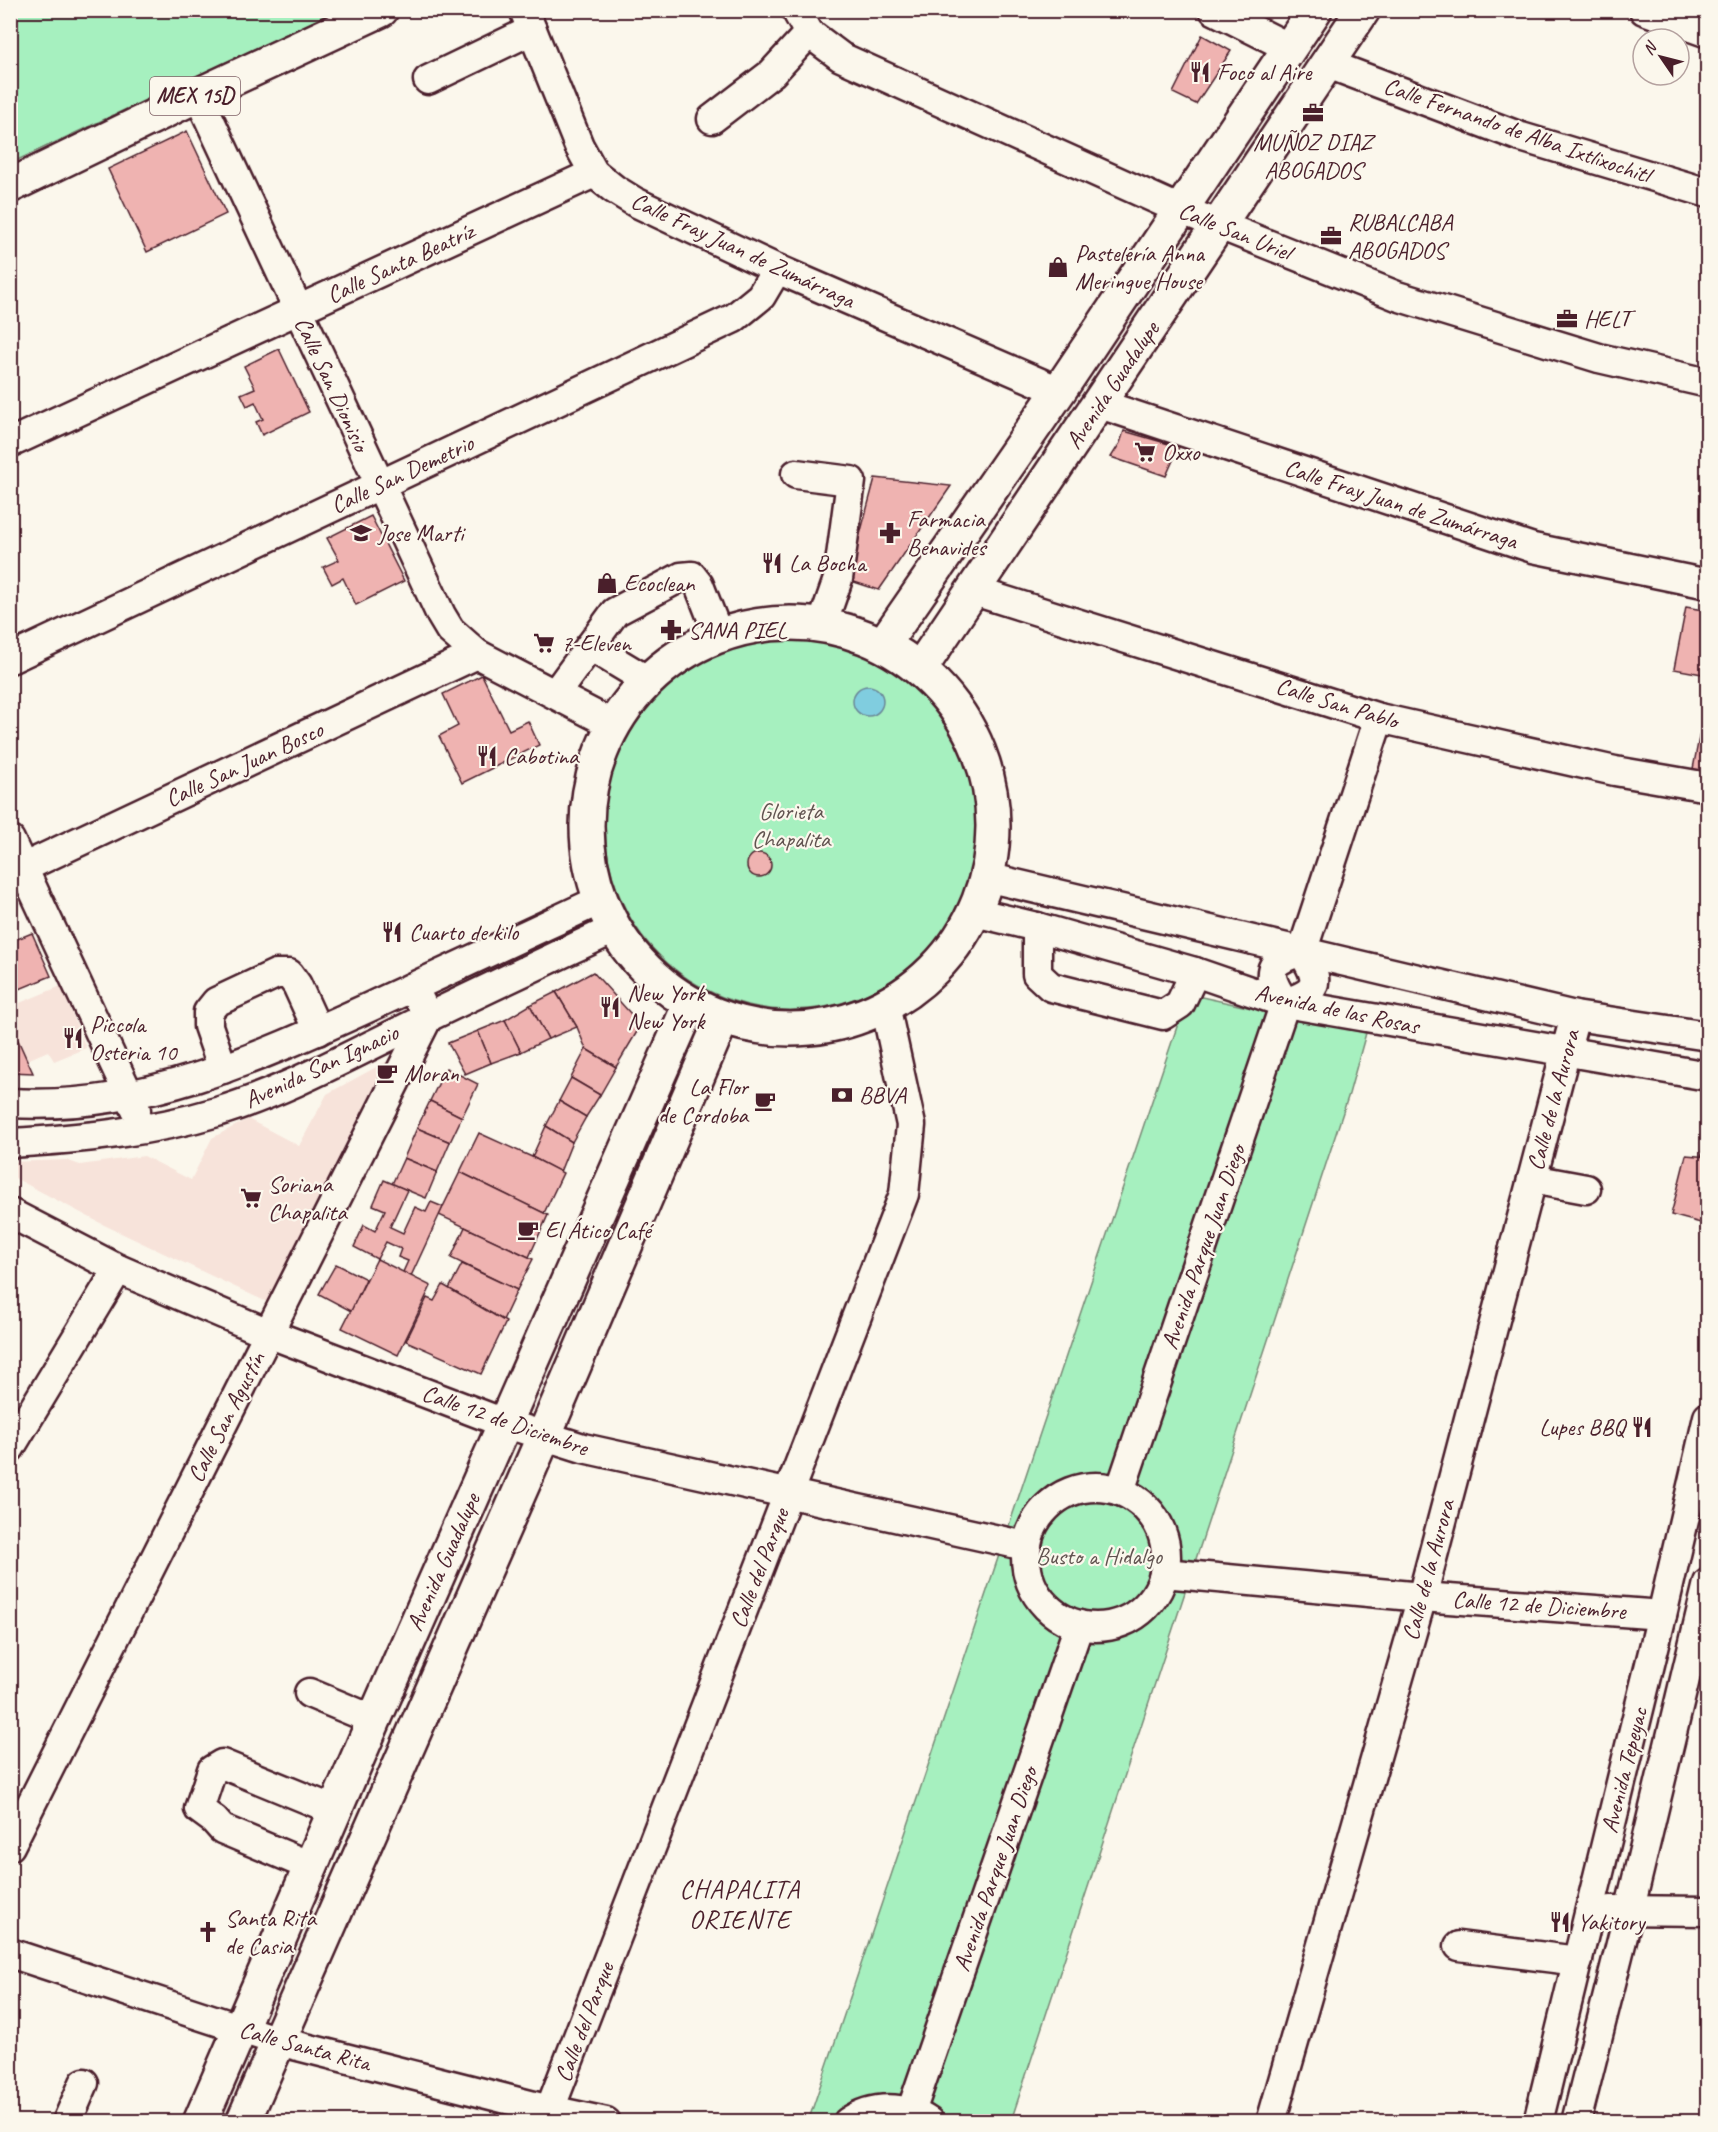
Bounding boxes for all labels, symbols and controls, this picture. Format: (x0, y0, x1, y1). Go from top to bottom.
north arrow (1631, 27, 1691, 87)
text: N (1638, 37, 1662, 59)
place label: Foco al Aire (1217, 57, 1314, 87)
restaurant icon: Foco al Aire (1188, 60, 1212, 84)
street label: Calle Fernando de Alba Ixtlixochitl (1380, 70, 1658, 191)
road number: MEX 15D (150, 77, 240, 115)
office icon: MUÑOZ DIAZ ABOGADOS (1301, 101, 1325, 125)
place label: MUÑOZ DIAZ ABOGADOS (1253, 127, 1376, 185)
street label: Calle Fray Juan de Zumárraga (627, 185, 861, 316)
street label: Calle San Uriel (1174, 195, 1299, 269)
place label: RUBALCABA ABOGADOS (1348, 207, 1454, 265)
street label: Calle Santa Beatríz (322, 215, 480, 310)
office icon: RUBALCABA ABOGADOS (1319, 224, 1343, 248)
place label: Pastelería Anna Meringue House (1075, 238, 1205, 296)
shop icon: Pastelería Anna Meringue House (1046, 255, 1070, 279)
place label: HELT (1584, 304, 1636, 334)
office icon: HELT (1555, 307, 1579, 331)
street label: Calle San Dionisio (288, 312, 377, 458)
street label: Avenida Guadalupe (1058, 314, 1167, 454)
street label: Calle San Demetrio (326, 427, 480, 520)
place label: Oxxo (1162, 437, 1201, 467)
supermarket icon: Oxxo (1133, 440, 1157, 464)
street label: Calle Fray Juan de Zumárraga (1281, 452, 1522, 556)
place label: Farmacia Benavides (907, 504, 988, 562)
place label: Jose Marti (377, 518, 466, 548)
school or university icon: Jose Marti (349, 521, 373, 545)
pharmacy icon: Farmacia Benavides (878, 521, 902, 545)
place label: La Bocha (789, 548, 868, 578)
restaurant icon: La Bocha (760, 551, 784, 575)
place label: Ecoclean (624, 568, 696, 598)
shop icon: Ecoclean (595, 571, 619, 595)
place label: SANA PIEL (688, 615, 788, 645)
pharmacy icon: SANA PIEL (659, 618, 683, 642)
place label: 7-Eleven (561, 628, 632, 658)
supermarket icon: 7-Eleven (532, 631, 556, 655)
street label: Calle San Pablo (1273, 670, 1404, 736)
street label: Calle San Juan Bosco (160, 714, 329, 814)
place label: Cabotina (504, 741, 580, 771)
restaurant icon: Cabotina (475, 744, 499, 768)
park label: Glorieta Chapalita (752, 796, 832, 854)
place label: Cuarto de kilo (409, 917, 520, 947)
restaurant icon: Cuarto de kilo (380, 920, 404, 944)
street label: Avenida de las Rosas (1252, 977, 1423, 1041)
place label: New York New York (627, 978, 706, 1036)
restaurant icon: New York New York (598, 995, 622, 1019)
place label: Piccola Osteria 10 (90, 1009, 179, 1067)
street label: Avenida San Ignacio (239, 1017, 404, 1115)
street label: Calle de la Aurora (1520, 1025, 1587, 1173)
restaurant icon: Piccola Osteria 10 (61, 1026, 85, 1050)
place label: Moran (404, 1058, 459, 1088)
cafe icon: Moran (375, 1061, 399, 1085)
place label: La Flor de Cordoba (658, 1072, 750, 1130)
place label: BBVA (859, 1080, 907, 1110)
bank icon: BBVA (830, 1083, 854, 1107)
cafe icon: La Flor de Cordoba (753, 1089, 777, 1113)
street label: Avenida Parque Juan Diego (1154, 1139, 1253, 1353)
place label: Soriana Chapalita (268, 1169, 348, 1227)
supermarket icon: Soriana Chapalita (239, 1186, 263, 1210)
place label: El Ático Café (545, 1215, 655, 1245)
cafe icon: El Ático Café (516, 1218, 540, 1242)
street label: Calle San Agustín (180, 1346, 272, 1487)
street label: Calle 12 de Diciembre (418, 1378, 594, 1463)
place label: Lupes BBQ (1539, 1412, 1628, 1442)
restaurant icon: Lupes BBQ (1630, 1415, 1654, 1439)
street label: Avenida Guadalupe (399, 1487, 488, 1635)
street label: Calle de la Aurora (1395, 1495, 1462, 1643)
street label: Calle del Parque (722, 1502, 796, 1632)
park label: Busto a Hidalgo (1036, 1541, 1163, 1571)
street label: Calle 12 de Diciembre (1451, 1584, 1629, 1626)
street label: Avenida Tepeyac (1594, 1703, 1654, 1836)
street label: Avenida Parque Juan Diego (946, 1761, 1045, 1975)
district label: CHAPALITA ORIENTE (679, 1873, 801, 1936)
place label: Santa Rita de Casia (225, 1903, 317, 1961)
place label: Yakitory (1577, 1907, 1646, 1937)
restaurant icon: Yakitory (1548, 1910, 1572, 1934)
church icon: Santa Rita de Casia (196, 1920, 220, 1944)
street label: Calle del Parque (547, 1956, 621, 2086)
street label: Calle Santa Rita (236, 2014, 376, 2078)

